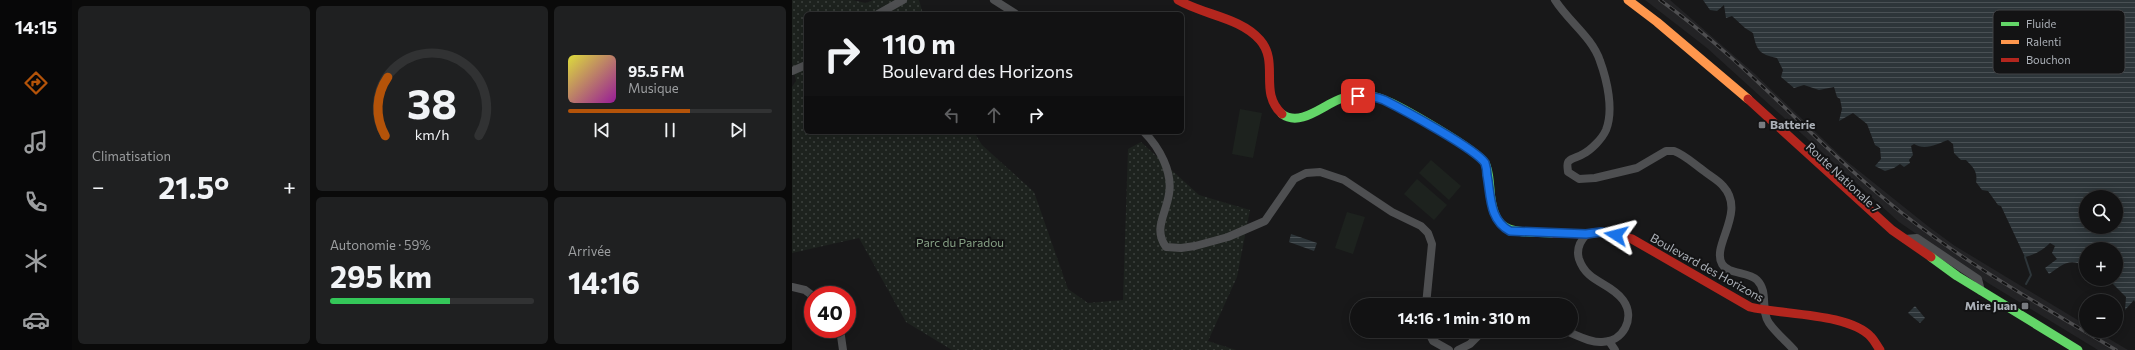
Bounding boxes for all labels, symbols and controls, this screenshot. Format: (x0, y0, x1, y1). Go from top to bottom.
legend (1993, 10, 2125, 74)
text: 14:15 (15, 16, 57, 38)
text: Fluide (2026, 17, 2056, 30)
text: 110 m (882, 26, 956, 60)
icon: right (816, 28, 868, 80)
text: Ralenti (2026, 35, 2062, 48)
text: Bouchon (2026, 53, 2070, 66)
text: Boulevard des Horizons (882, 60, 1073, 82)
text: 95.5 FM (628, 62, 684, 80)
icon: directions (22, 69, 50, 97)
text: 38 (407, 77, 457, 128)
pin (1341, 79, 1375, 113)
text: Musique (628, 80, 679, 96)
icon: arrive (1347, 85, 1369, 107)
icon: left (941, 104, 963, 126)
icon: ahead (983, 104, 1005, 126)
icon: right (1025, 104, 1047, 126)
place label: Batterie (1770, 117, 1815, 131)
icon: previous (591, 119, 613, 141)
icon: pause (659, 119, 681, 141)
icon: next (727, 119, 749, 141)
marker: Batterie (1757, 120, 1767, 130)
text: km/h (415, 125, 449, 143)
icon: music (22, 128, 50, 156)
street label: Route Nationale 7 (1804, 139, 1884, 215)
text: Climatisation (92, 148, 171, 164)
text: 21.5° (158, 168, 229, 205)
text: − (92, 173, 105, 200)
text: + (283, 173, 296, 200)
icon: phone (22, 188, 50, 216)
map controls (2079, 190, 2123, 338)
button: search (2079, 190, 2123, 234)
position arrow (1595, 214, 1637, 256)
street label: Boulevard des Horizons (1648, 230, 1767, 304)
park label: Parc du Paradou (916, 235, 1004, 249)
text: Autonomie · 59% (330, 237, 431, 253)
button: + (2079, 242, 2123, 286)
text: Arrivée (568, 243, 611, 259)
icon: climate (22, 247, 50, 275)
text: 295 km (330, 257, 432, 294)
text: 14:16 (568, 263, 640, 300)
speed limit sign: 40 (804, 286, 856, 338)
button: − (2079, 294, 2123, 338)
place label: Mire Juan (1965, 298, 2017, 313)
marker: Mire Juan (2020, 301, 2030, 311)
icon: car (22, 306, 50, 334)
text: 14:16 · 1 min · 310 m (1398, 309, 1530, 327)

